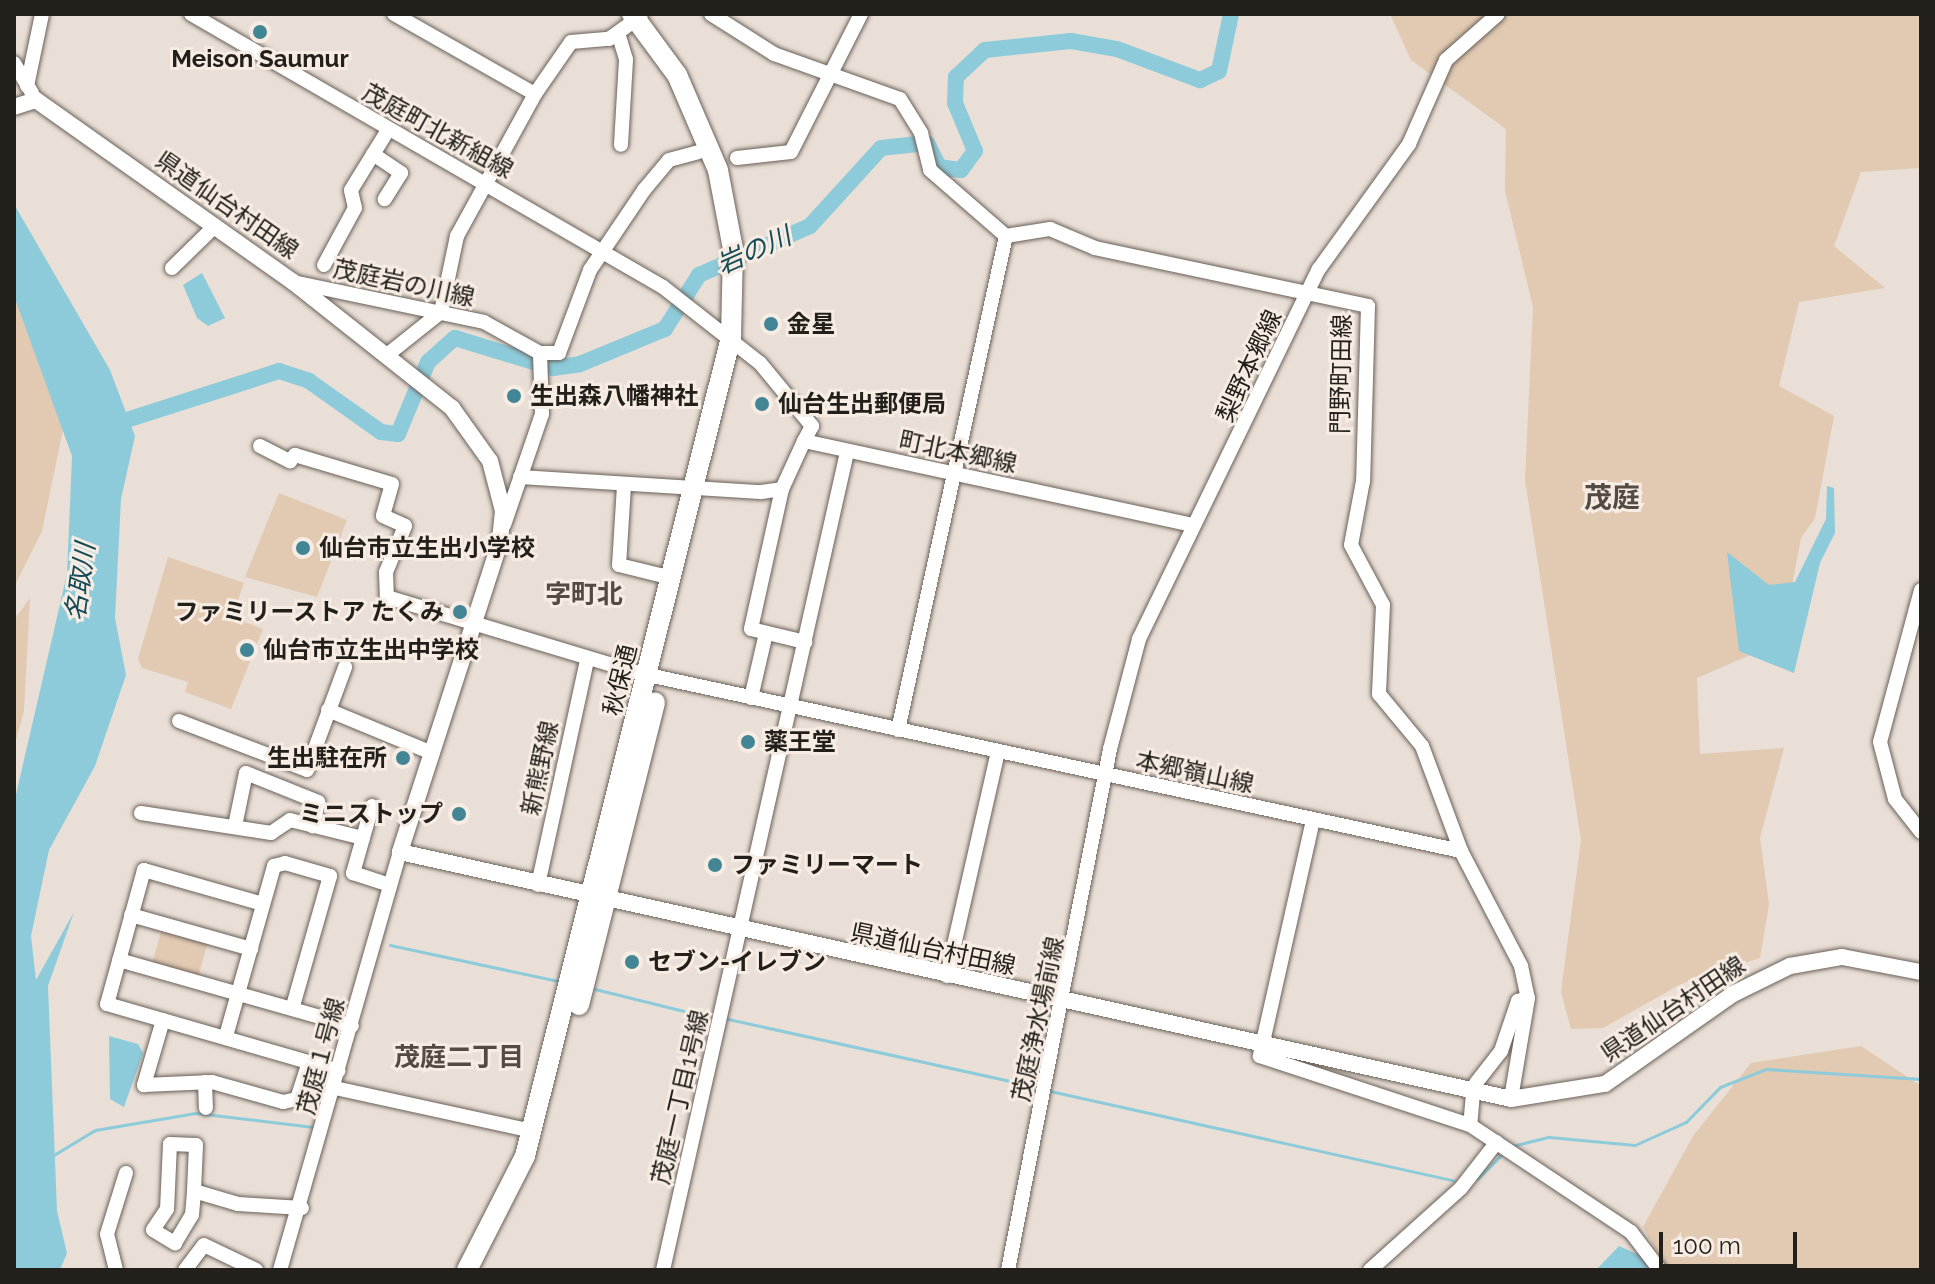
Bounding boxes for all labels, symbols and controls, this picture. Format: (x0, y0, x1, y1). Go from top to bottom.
marker: Meison Saumur (251, 23, 269, 41)
place label: Meison Saumur (171, 45, 349, 73)
street label: 茂庭町北新組線 (358, 78, 518, 184)
street label: 県道仙台村田線 (150, 145, 304, 265)
water label: 岩の川 (712, 221, 796, 281)
street label: 茂庭岩の川線 (331, 254, 477, 312)
street label: 梨野本郷線 (1211, 306, 1287, 426)
place label: 金星 (787, 310, 835, 338)
street label: 門野町田線 (1326, 314, 1356, 434)
marker: 金星 (762, 315, 780, 333)
place label: 生出森八幡神社 (530, 382, 698, 410)
marker: 生出森八幡神社 (505, 387, 523, 405)
place label: 仙台生出郵便局 (778, 390, 946, 418)
marker: 仙台生出郵便局 (753, 395, 771, 413)
street label: 町北本郷線 (896, 425, 1020, 479)
district label: 茂庭 (1584, 481, 1640, 515)
place label: 仙台市立生出小学校 (319, 534, 535, 562)
marker: 仙台市立生出小学校 (294, 539, 312, 557)
water label: 名取川 (60, 541, 102, 623)
district label: 字町北 (545, 579, 623, 611)
place label: ファミリーストア たくみ (174, 598, 444, 626)
marker: ファミリーストア たくみ (451, 603, 469, 621)
place label: 仙台市立生出中学校 (263, 636, 479, 664)
marker: 仙台市立生出中学校 (238, 641, 256, 659)
street label: 秋保通 (597, 642, 643, 718)
street label: 新熊野線 (516, 718, 564, 818)
place label: 薬王堂 (764, 728, 836, 756)
marker: 薬王堂 (739, 733, 757, 751)
place label: 生出駐在所 (267, 744, 387, 772)
street label: 本郷嶺山線 (1133, 745, 1257, 799)
marker: 生出駐在所 (394, 749, 412, 767)
place label: ミニストップ (299, 800, 443, 828)
marker: ミニストップ (450, 805, 468, 823)
place label: ファミリーマート (731, 851, 923, 879)
marker: ファミリーマート (706, 856, 724, 874)
street label: 県道仙台村田線 (848, 917, 1018, 981)
street label: 茂庭浄水場前線 (1006, 934, 1070, 1104)
place label: セブン-イレブン (648, 948, 826, 976)
street label: 県道仙台村田線 (1595, 950, 1751, 1068)
marker: セブン-イレブン (623, 953, 641, 971)
street label: 茂庭１号線 (292, 994, 350, 1118)
street label: 茂庭一丁目1号線 (646, 1007, 714, 1187)
district label: 茂庭二丁目 (394, 1042, 524, 1074)
scale bar (1663, 1216, 1801, 1266)
text: 100 m (1673, 1231, 1741, 1260)

